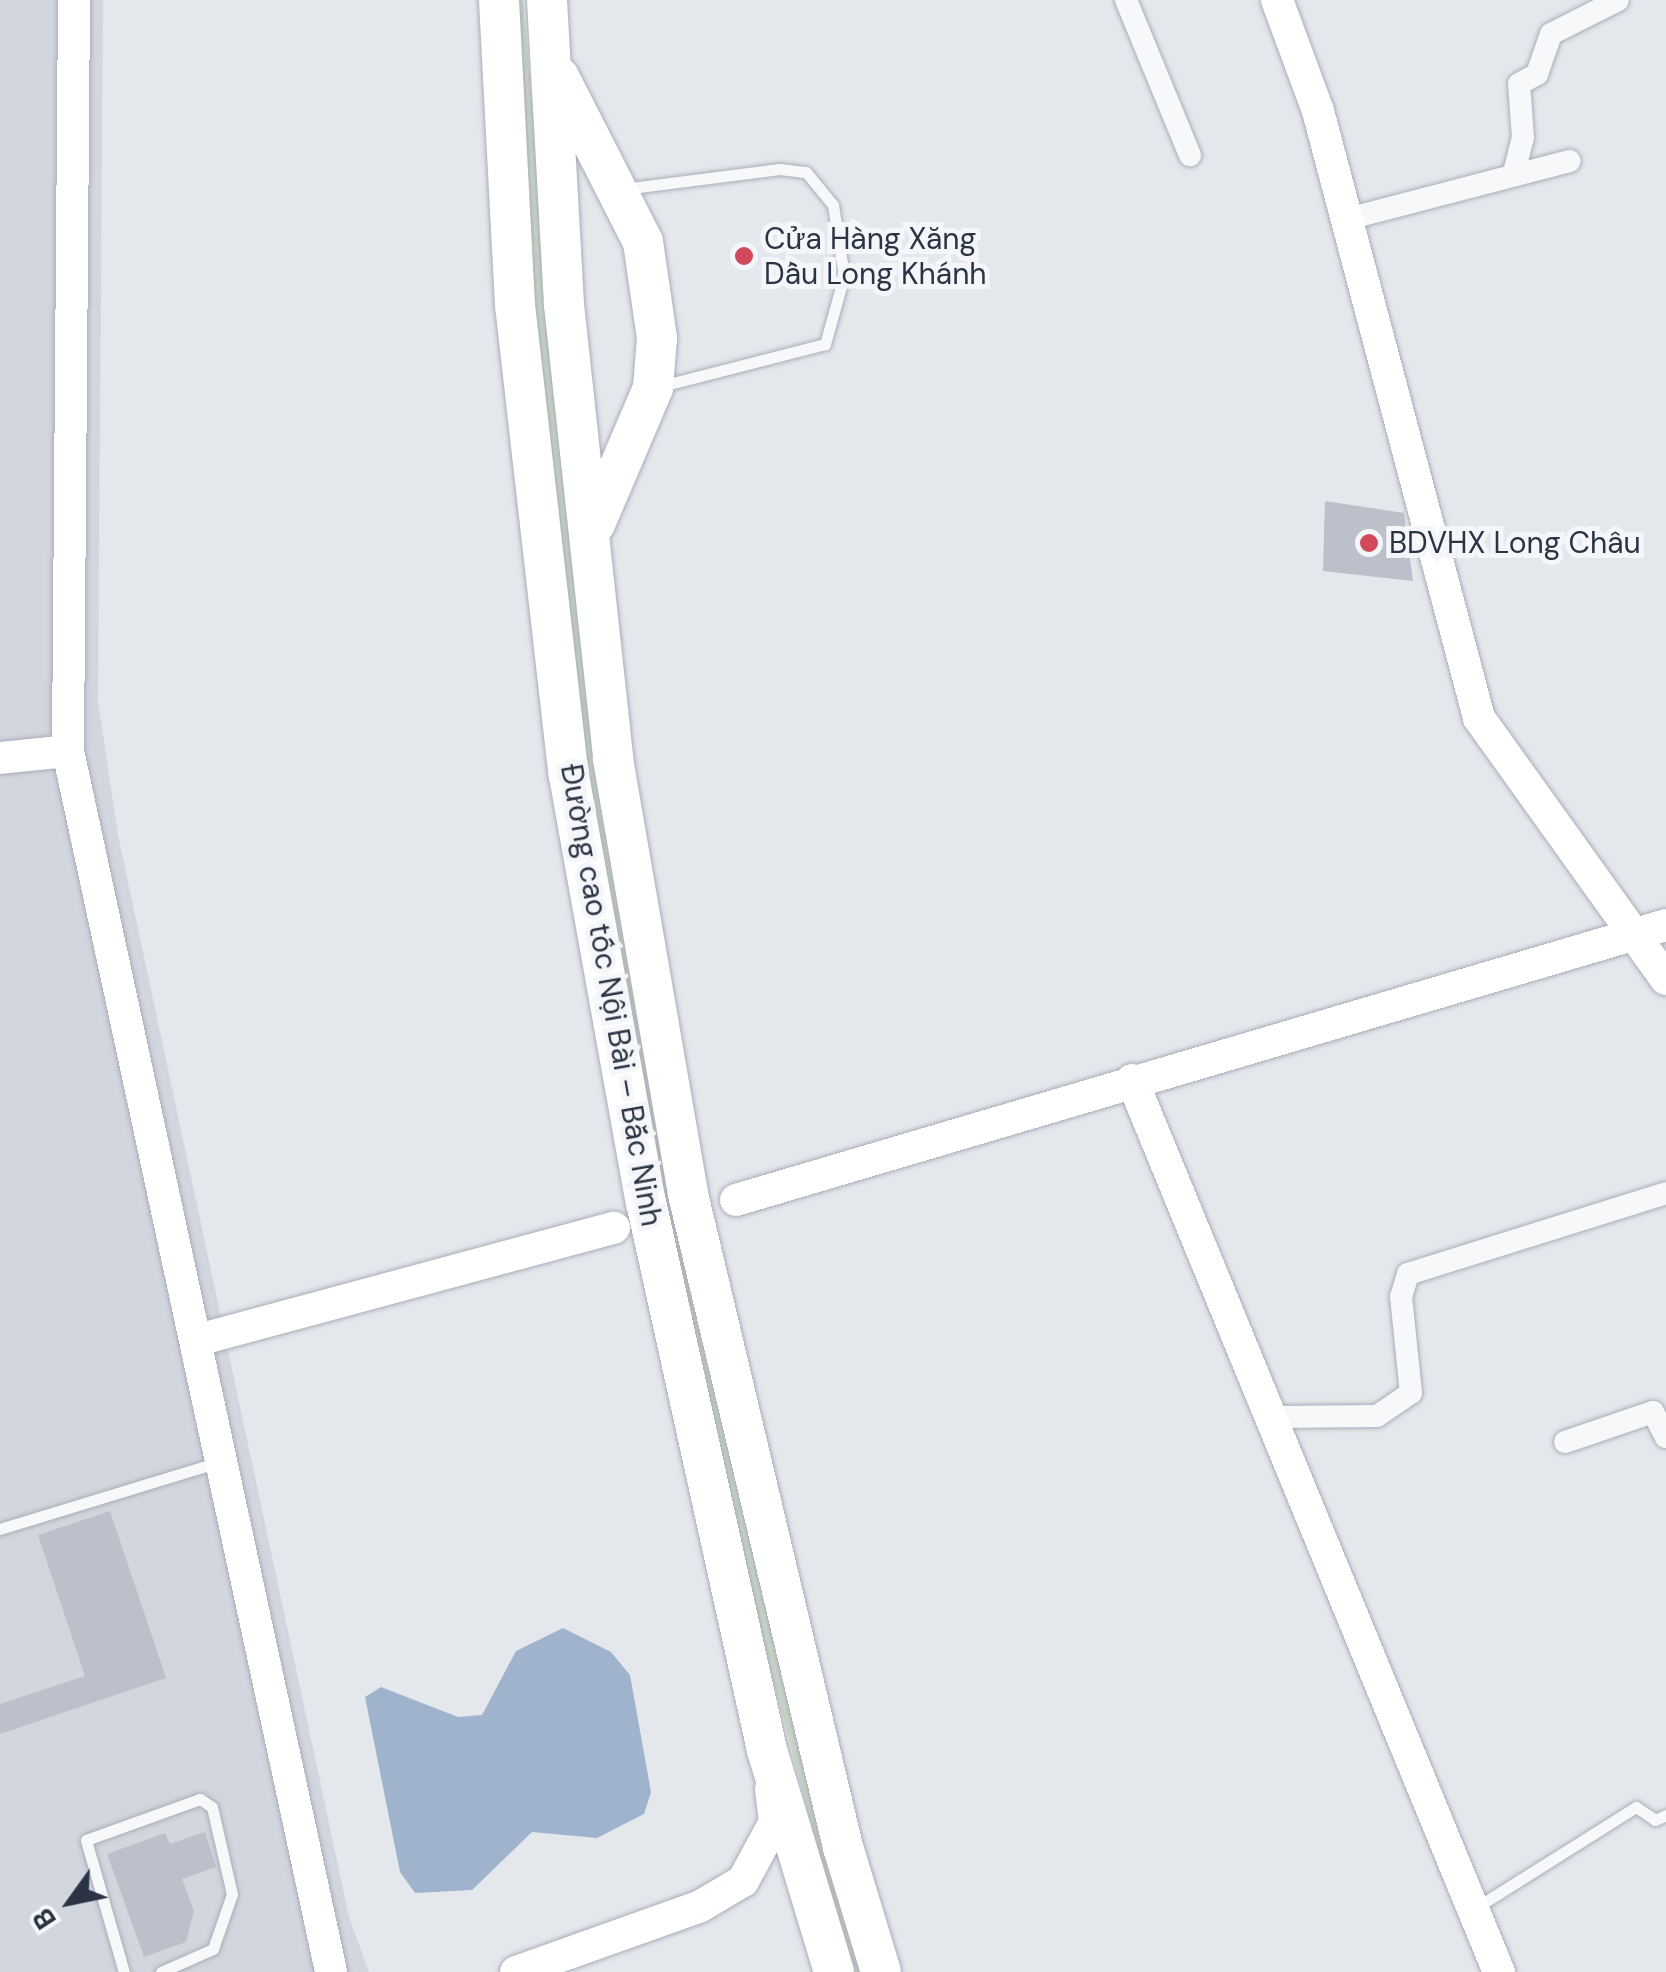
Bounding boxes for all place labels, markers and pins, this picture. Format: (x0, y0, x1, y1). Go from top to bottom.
place label: Cửa Hàng Xăng Dầu Long Khánh (764, 221, 987, 292)
marker: Cửa Hàng Xăng Dầu Long Khánh (733, 245, 755, 267)
place label: BDVHX Long Châu (1389, 525, 1641, 561)
marker: BDVHX Long Châu (1358, 532, 1380, 554)

